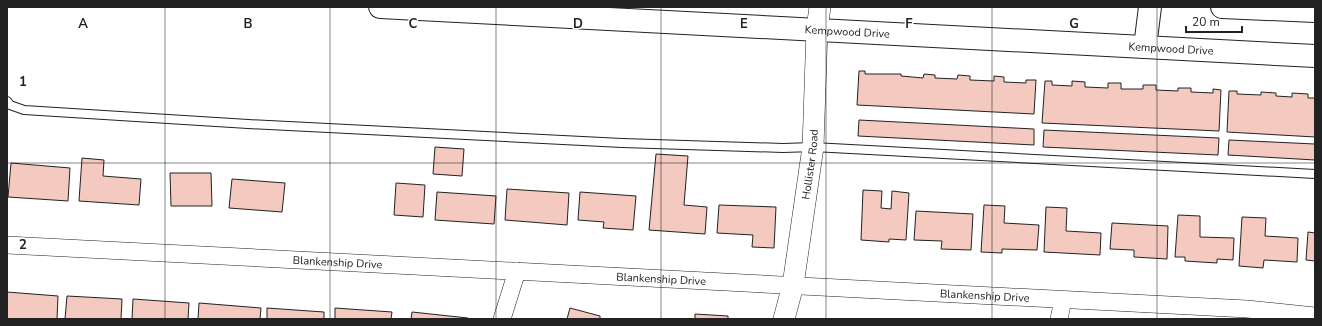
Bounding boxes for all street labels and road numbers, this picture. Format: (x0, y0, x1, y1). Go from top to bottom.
street label: Kempwood Drive (804, 22, 890, 41)
street label: Kempwood Drive (1128, 39, 1214, 58)
street label: Hollister Road (798, 129, 821, 201)
street label: Blankenship Drive (292, 252, 383, 272)
street label: Blankenship Drive (616, 269, 706, 289)
street label: Blankenship Drive (939, 286, 1030, 305)

